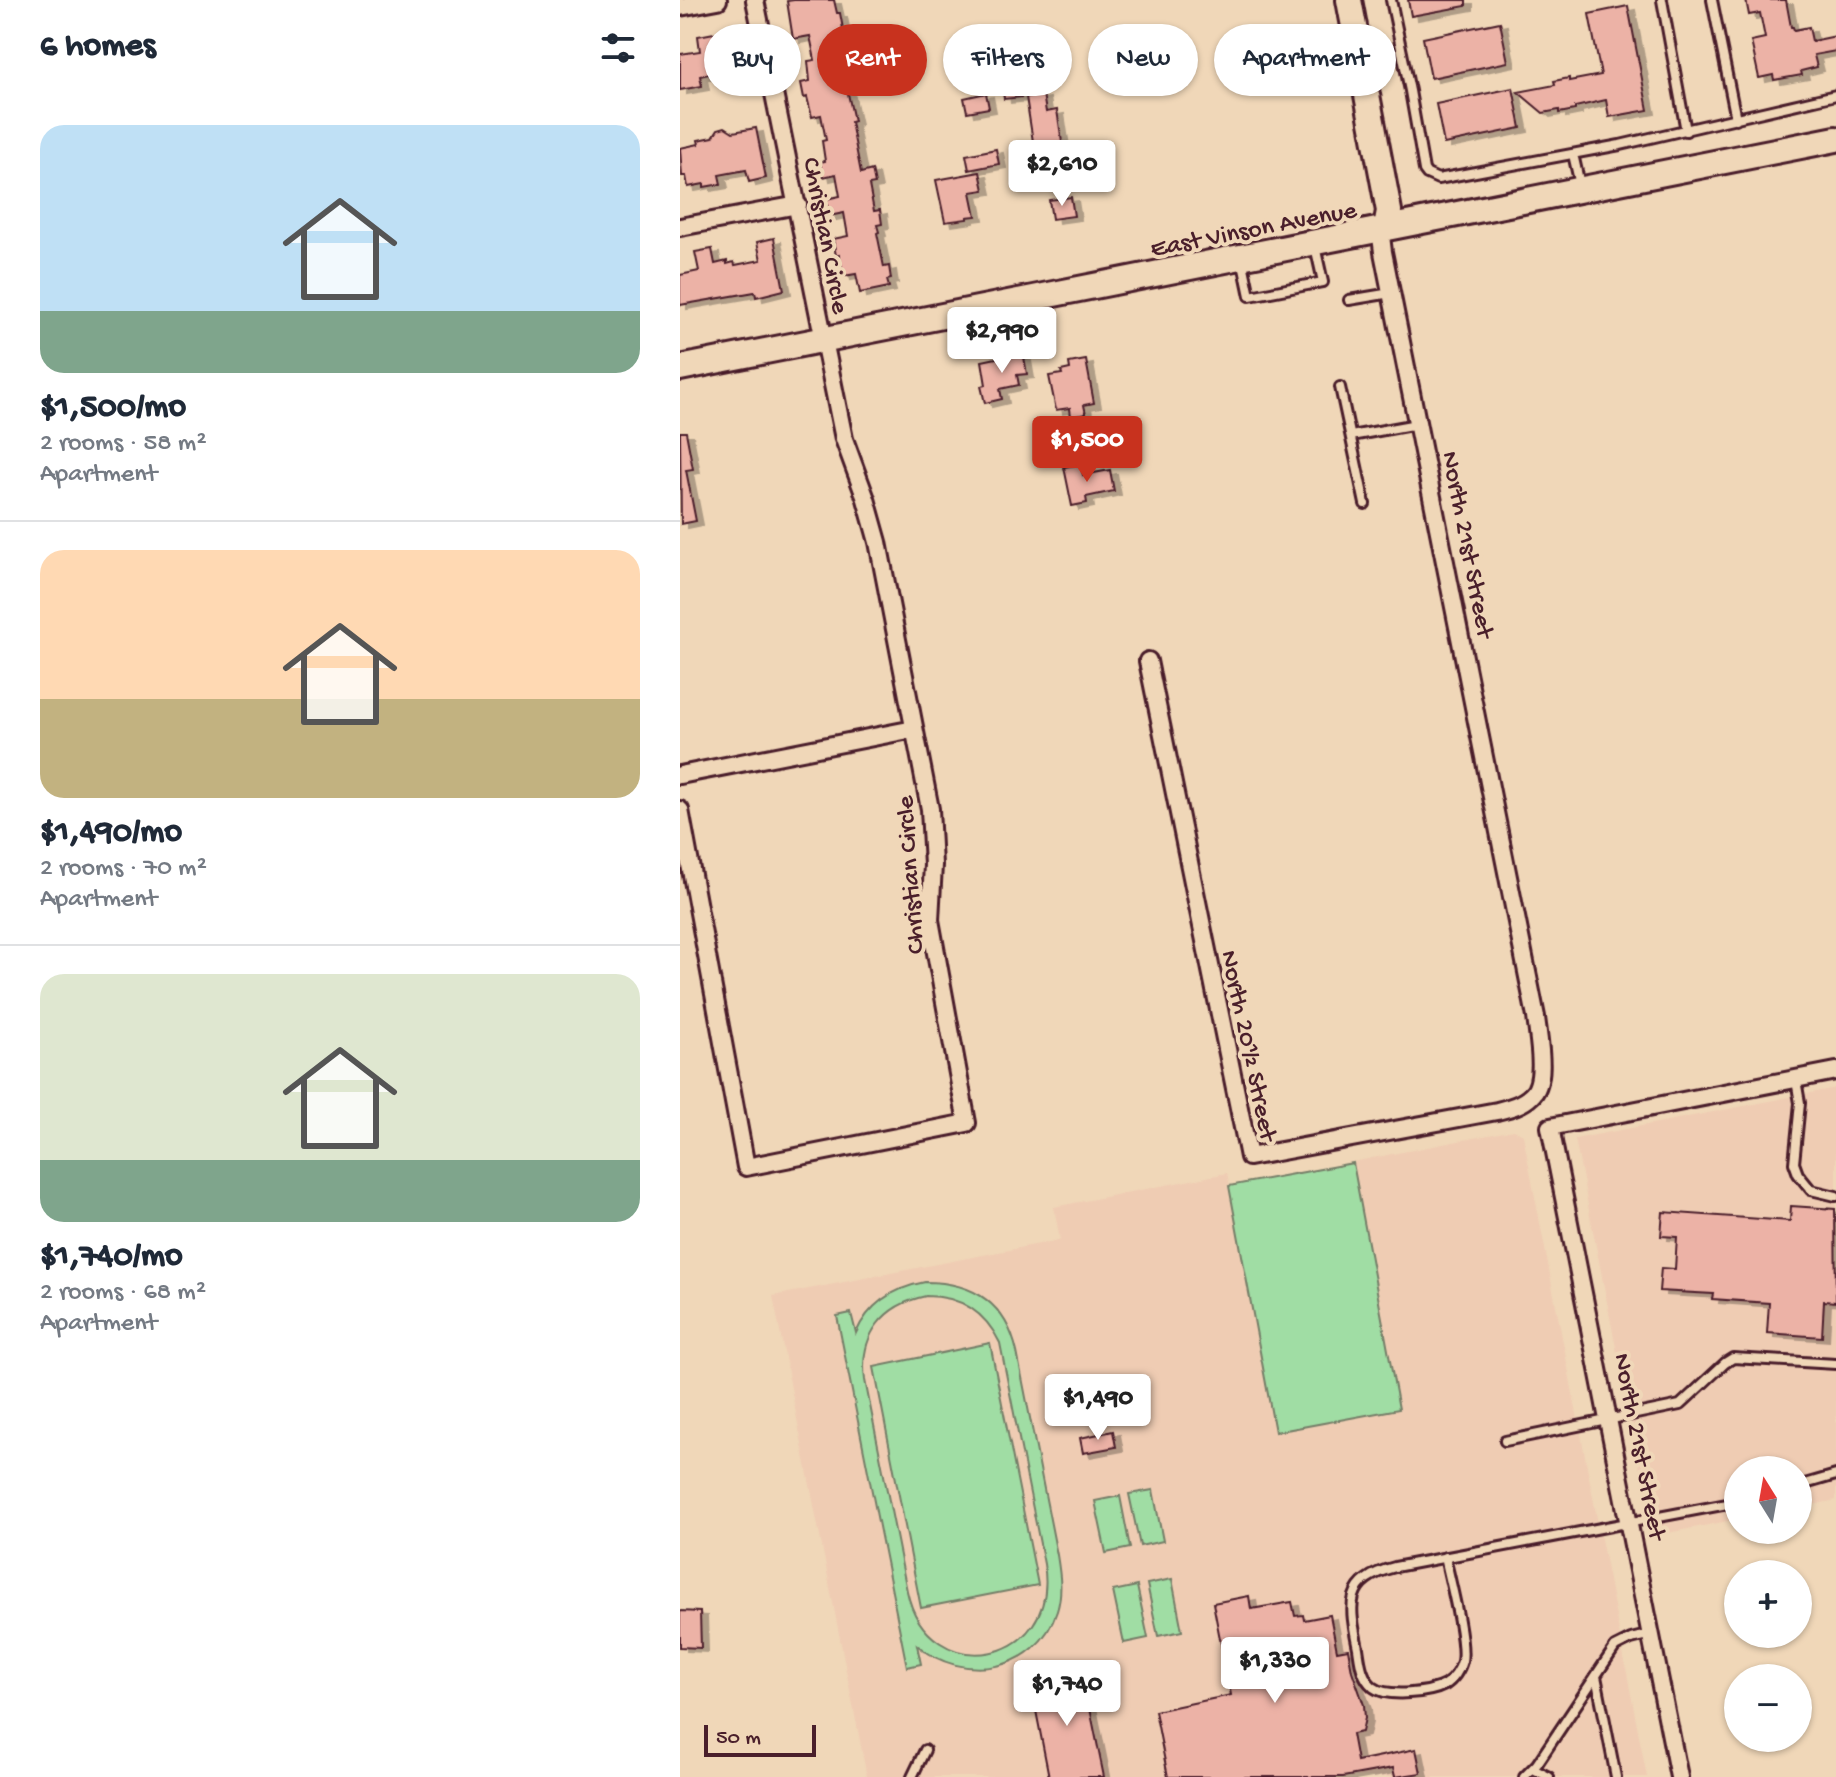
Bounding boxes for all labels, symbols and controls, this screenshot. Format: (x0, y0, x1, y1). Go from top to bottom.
chip: Buy (704, 24, 801, 96)
chip: Rent (817, 24, 927, 96)
chip: Filters (943, 24, 1072, 96)
chip: New (1088, 24, 1198, 96)
chip: Apartment (1214, 24, 1396, 96)
icon: filters (596, 26, 640, 70)
text: 6 homes (40, 28, 155, 68)
pin: $2,610 (997, 140, 1127, 208)
text: $2,610 (1026, 150, 1098, 181)
street label: Christian Circle (793, 155, 854, 317)
icon: home (268, 177, 412, 321)
street label: East Vinson Avenue (1148, 196, 1360, 267)
pin: $2,990 (937, 307, 1067, 375)
text: $2,990 (965, 317, 1039, 348)
text: $1,500/mo (40, 389, 186, 429)
pin: $1,500 (1022, 416, 1152, 484)
text: $1,500 (1050, 426, 1124, 457)
text: 2 rooms · 58 m² (40, 429, 206, 460)
street label: North 21st Street (1432, 449, 1499, 643)
text: Apartment (40, 460, 157, 491)
icon: home (268, 602, 412, 746)
street label: Christian Circle (891, 794, 933, 955)
text: $1,490/mo (40, 814, 182, 854)
text: 2 rooms · 70 m² (40, 854, 207, 885)
text: Apartment (40, 885, 157, 916)
street label: North 20½ Street (1211, 948, 1282, 1146)
icon: home (268, 1026, 412, 1170)
text: $1,740/mo (40, 1238, 183, 1278)
text: 2 rooms · 68 m² (40, 1278, 206, 1309)
text: Apartment (40, 1309, 157, 1340)
street label: North 21st Street (1604, 1351, 1671, 1545)
pin: $1,490 (1033, 1374, 1163, 1442)
text: $1,490 (1063, 1384, 1133, 1415)
north arrow (1724, 1456, 1812, 1544)
map controls (1724, 1456, 1812, 1752)
button: + (1724, 1560, 1812, 1648)
pin: $1,330 (1210, 1637, 1340, 1705)
text: $1,330 (1239, 1647, 1311, 1678)
pin: $1,740 (1002, 1660, 1132, 1728)
button: − (1724, 1664, 1812, 1752)
text: $1,740 (1032, 1670, 1102, 1701)
scale bar (704, 1721, 816, 1757)
text: 50 m (716, 1726, 761, 1752)

